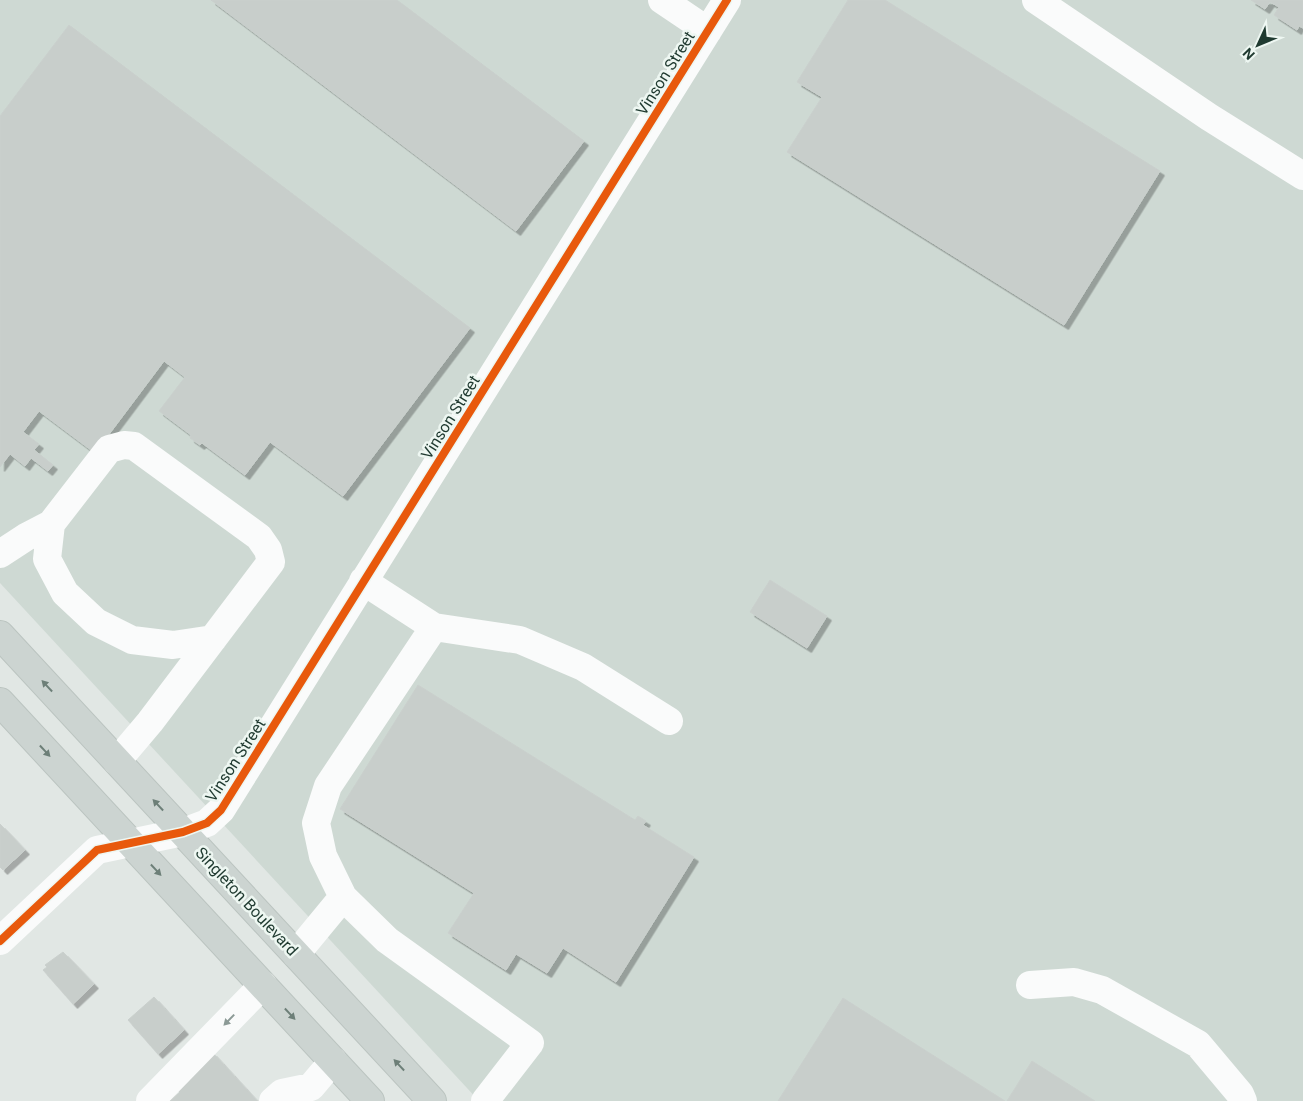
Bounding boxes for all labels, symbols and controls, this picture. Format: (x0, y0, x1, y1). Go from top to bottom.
north arrow (1233, 20, 1283, 70)
street label: Vinson Street (632, 28, 699, 119)
text: N (1239, 45, 1258, 63)
street label: Vinson Street (417, 372, 484, 463)
one-way arrow (41, 680, 53, 692)
street label: Vinson Street (201, 715, 269, 805)
one-way arrow (39, 745, 51, 757)
one-way arrow (152, 799, 164, 811)
street label: Singleton Boulevard (191, 843, 302, 960)
one-way arrow (150, 864, 162, 876)
one-way arrow (285, 1008, 296, 1021)
one-way arrow (223, 1014, 235, 1026)
one-way arrow (393, 1060, 405, 1072)

